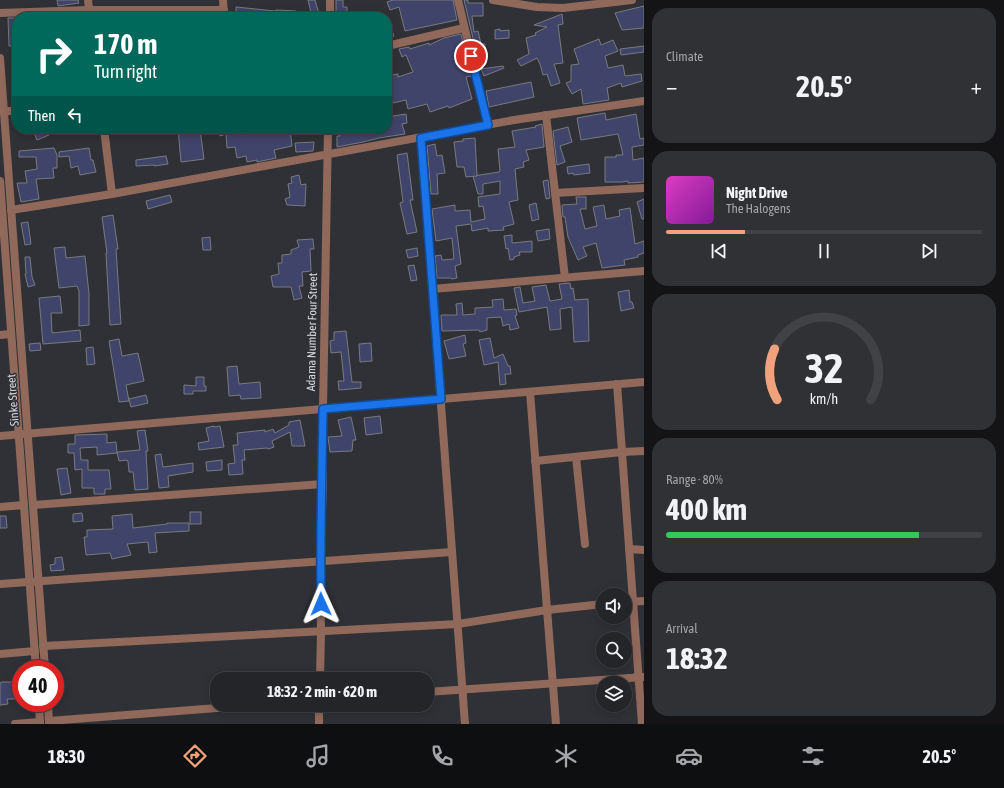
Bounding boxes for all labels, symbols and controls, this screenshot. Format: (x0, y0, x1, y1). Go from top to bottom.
icon: right (28, 28, 80, 80)
text: 170 m (94, 28, 157, 60)
pin (454, 39, 488, 73)
icon: arrive (460, 45, 482, 67)
text: Climate (666, 49, 703, 64)
text: Turn right (94, 61, 157, 82)
text: 20.5° (796, 69, 852, 103)
text: − (666, 73, 677, 99)
text: + (971, 73, 982, 99)
icon: left (64, 104, 86, 126)
text: Then (28, 107, 56, 124)
text: Night Drive (726, 184, 788, 201)
text: The Halogens (726, 201, 791, 216)
icon: previous (708, 240, 730, 262)
icon: pause (813, 240, 835, 262)
icon: next (918, 240, 940, 262)
street label: Adama Number Four Street (304, 272, 320, 391)
text: 32 (804, 344, 844, 392)
street label: Sinke Street (4, 373, 22, 426)
text: km/h (810, 391, 838, 407)
text: Range · 80% (666, 472, 723, 487)
text: 400 km (666, 492, 747, 526)
position arrow (300, 583, 342, 625)
map controls (596, 588, 632, 712)
button: sound (596, 588, 632, 624)
text: Arrival (666, 621, 698, 636)
button: search (596, 632, 632, 668)
text: 18:32 (666, 641, 728, 675)
speed limit sign: 40 (12, 660, 64, 712)
button: layers (596, 676, 632, 712)
text: 18:32 · 2 min · 620 m (267, 683, 377, 700)
icon: directions (181, 742, 209, 770)
icon: music (304, 742, 332, 770)
icon: phone (428, 742, 456, 770)
icon: climate (552, 742, 580, 770)
icon: car (675, 742, 703, 770)
icon: filters (799, 742, 827, 770)
text: 18:30 (48, 746, 85, 767)
text: 20.5° (923, 746, 956, 767)

